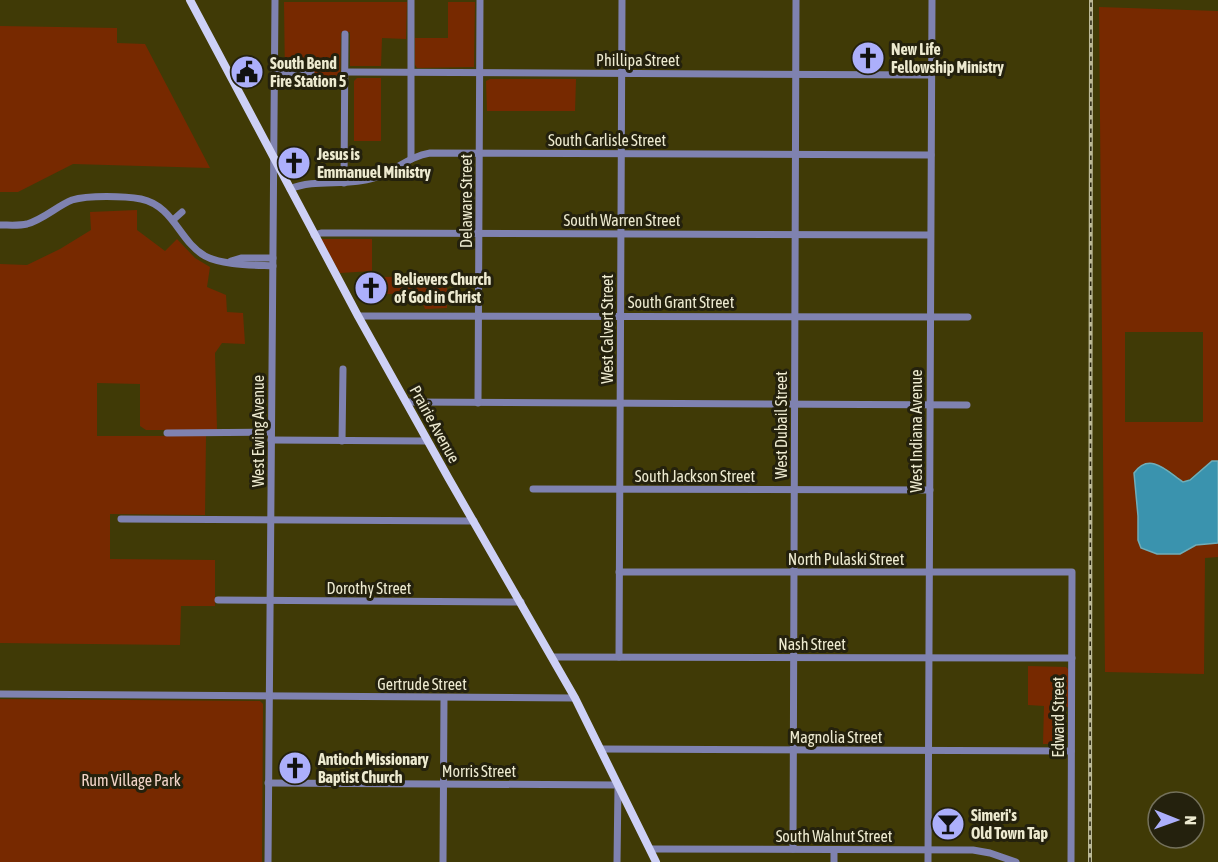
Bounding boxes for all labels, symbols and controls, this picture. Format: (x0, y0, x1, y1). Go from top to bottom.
church icon: New Life Fellowship Ministry (850, 40, 886, 76)
place label: New Life Fellowship Ministry (891, 40, 1004, 76)
street label: Phillipa Street (596, 51, 680, 70)
public building icon: South Bend Fire Station 5 (229, 54, 265, 90)
place label: South Bend Fire Station 5 (270, 54, 347, 90)
street label: South Carlisle Street (548, 131, 666, 149)
church icon: Jesus is Emmanuel Ministry (276, 145, 312, 181)
place label: Jesus is Emmanuel Ministry (316, 145, 431, 181)
street label: Delaware Street (457, 154, 475, 248)
street label: South Warren Street (564, 211, 681, 229)
church icon: Believers Church of God in Christ (353, 270, 389, 306)
place label: Believers Church of God in Christ (394, 270, 491, 306)
street label: West Calvert Street (598, 274, 616, 384)
street label: South Grant Street (628, 293, 735, 311)
street label: West Indiana Avenue (907, 369, 925, 493)
street label: West Dubail Street (772, 371, 790, 479)
street label: West Ewing Avenue (249, 375, 268, 487)
street label: Prairie Avenue (406, 382, 464, 466)
street label: South Jackson Street (635, 467, 756, 485)
street label: North Pulaski Street (788, 550, 905, 568)
street label: Dorothy Street (327, 579, 412, 598)
street label: Nash Street (778, 635, 846, 653)
street label: Gertrude Street (377, 675, 467, 693)
street label: Edward Street (1049, 676, 1067, 757)
street label: Magnolia Street (790, 728, 883, 747)
church icon: Antioch Missionary Baptist Church (277, 750, 313, 786)
place label: Antioch Missionary Baptist Church (317, 750, 429, 786)
street label: Morris Street (442, 762, 517, 780)
park label: Rum Village Park (81, 771, 181, 790)
north arrow (1146, 790, 1206, 850)
bar icon: Simeri's Old Town Tap (930, 806, 966, 842)
place label: Simeri's Old Town Tap (971, 806, 1048, 842)
text: N (1182, 815, 1200, 825)
street label: South Walnut Street (776, 827, 893, 845)

